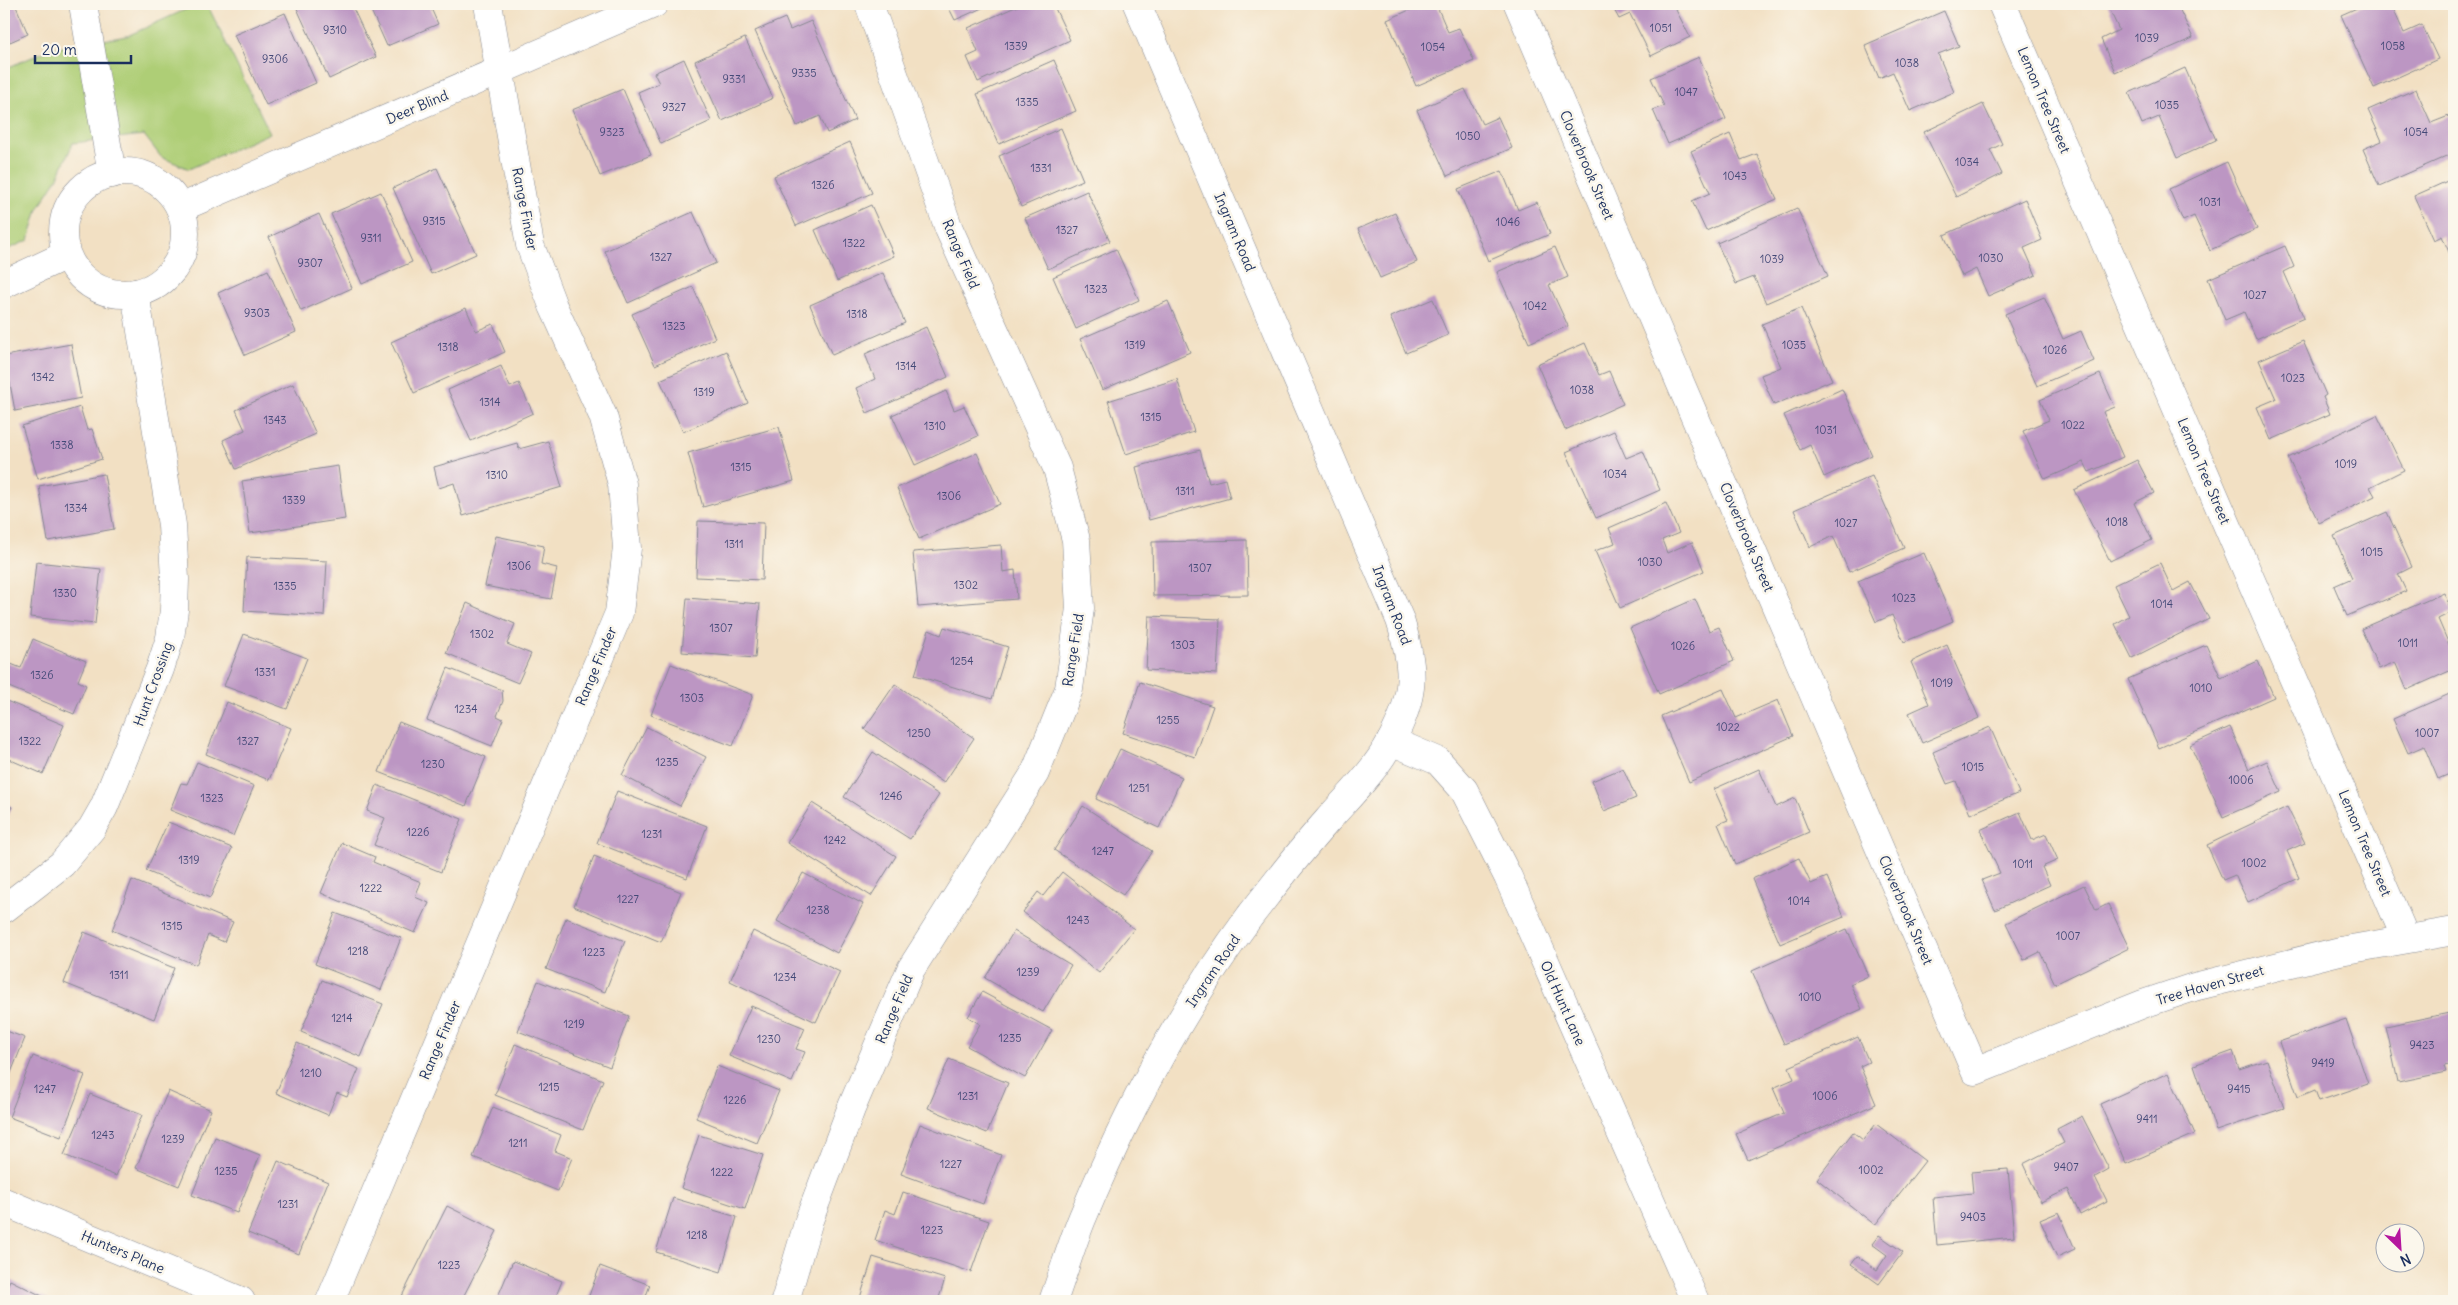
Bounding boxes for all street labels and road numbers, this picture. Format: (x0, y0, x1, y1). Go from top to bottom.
street label: Lemon Tree Street (2013, 44, 2075, 156)
street label: Deer Blind (383, 86, 451, 128)
street label: Cloverbrook Street (1556, 108, 1618, 223)
street label: Range Finder (508, 166, 542, 252)
street label: Ingram Road (1210, 190, 1260, 274)
street label: Range Field (938, 217, 984, 291)
street label: Lemon Tree Street (2173, 415, 2235, 527)
street label: Cloverbrook Street (1716, 480, 1778, 595)
street label: Ingram Road (1369, 563, 1415, 647)
street label: Range Field (1058, 612, 1088, 688)
street label: Range Finder (571, 623, 621, 708)
street label: Hunt Crossing (129, 639, 177, 729)
street label: Lemon Tree Street (2334, 787, 2396, 899)
street label: Cloverbrook Street (1875, 853, 1937, 968)
street label: Ingram Road (1182, 931, 1244, 1011)
street label: Old Hunt Lane (1536, 958, 1590, 1048)
street label: Tree Haven Street (2154, 961, 2266, 1009)
street label: Range Field (871, 972, 917, 1046)
street label: Range Finder (415, 997, 465, 1082)
street label: Hunters Plane (79, 1226, 167, 1278)

